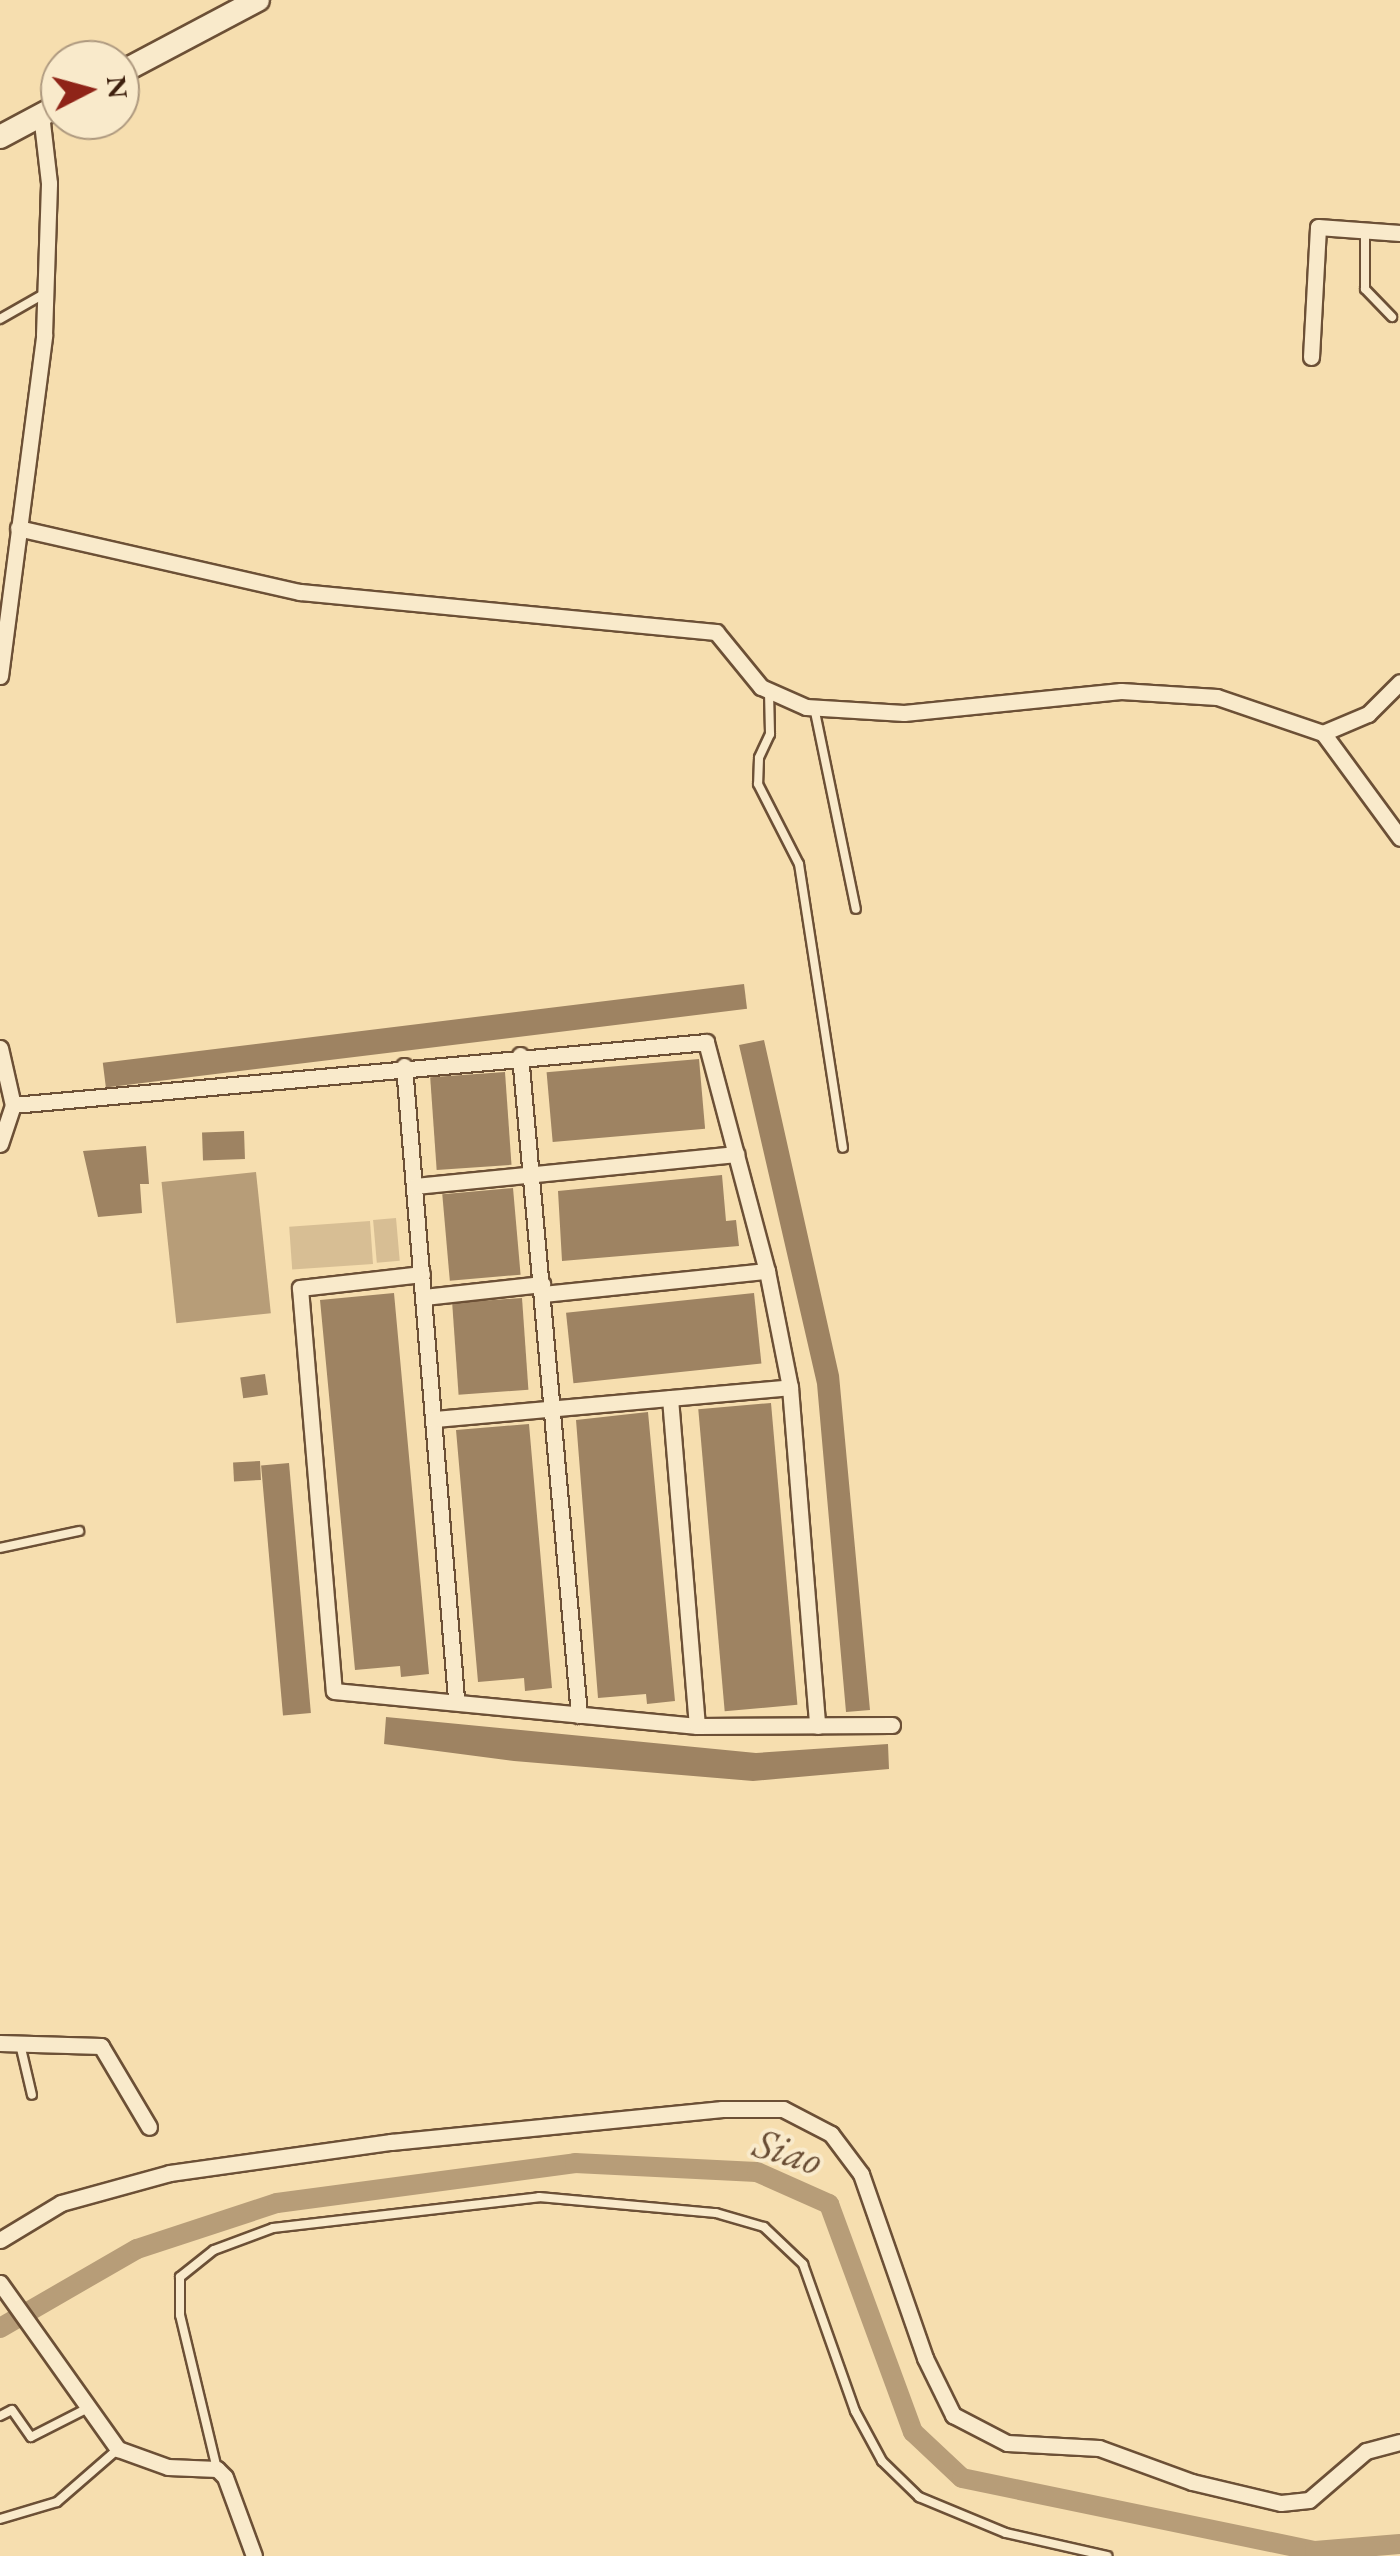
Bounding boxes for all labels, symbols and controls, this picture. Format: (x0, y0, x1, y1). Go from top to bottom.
north arrow (40, 40, 140, 140)
text: N (99, 74, 137, 100)
water label: Siao (748, 2117, 828, 2187)

